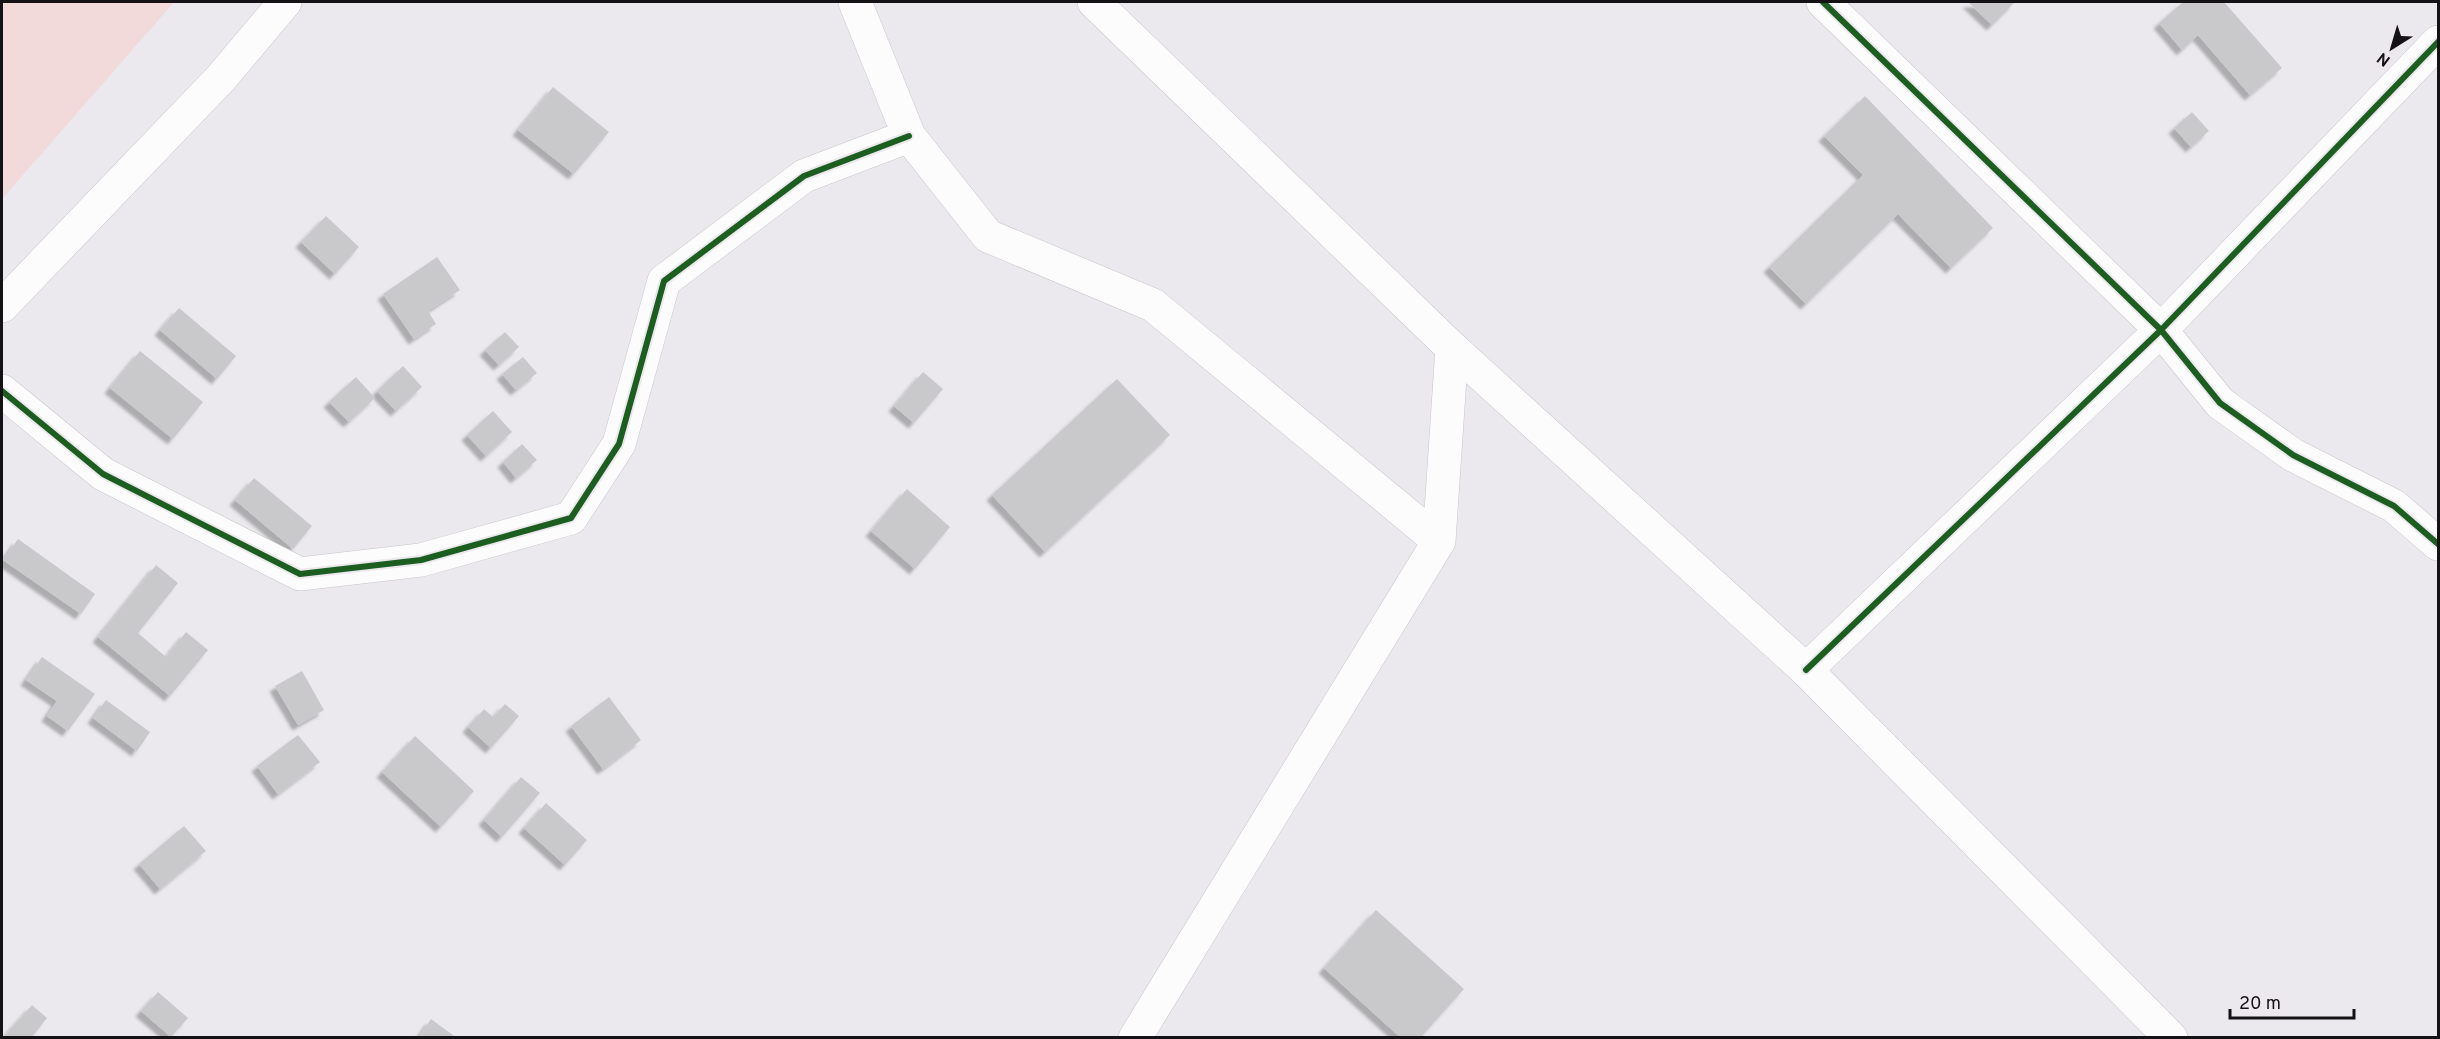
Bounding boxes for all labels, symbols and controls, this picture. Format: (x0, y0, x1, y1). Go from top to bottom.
north arrow (2362, 18, 2422, 78)
text: N (2374, 47, 2395, 70)
scale bar (2230, 982, 2354, 1020)
text: 20 m (2239, 993, 2281, 1016)

